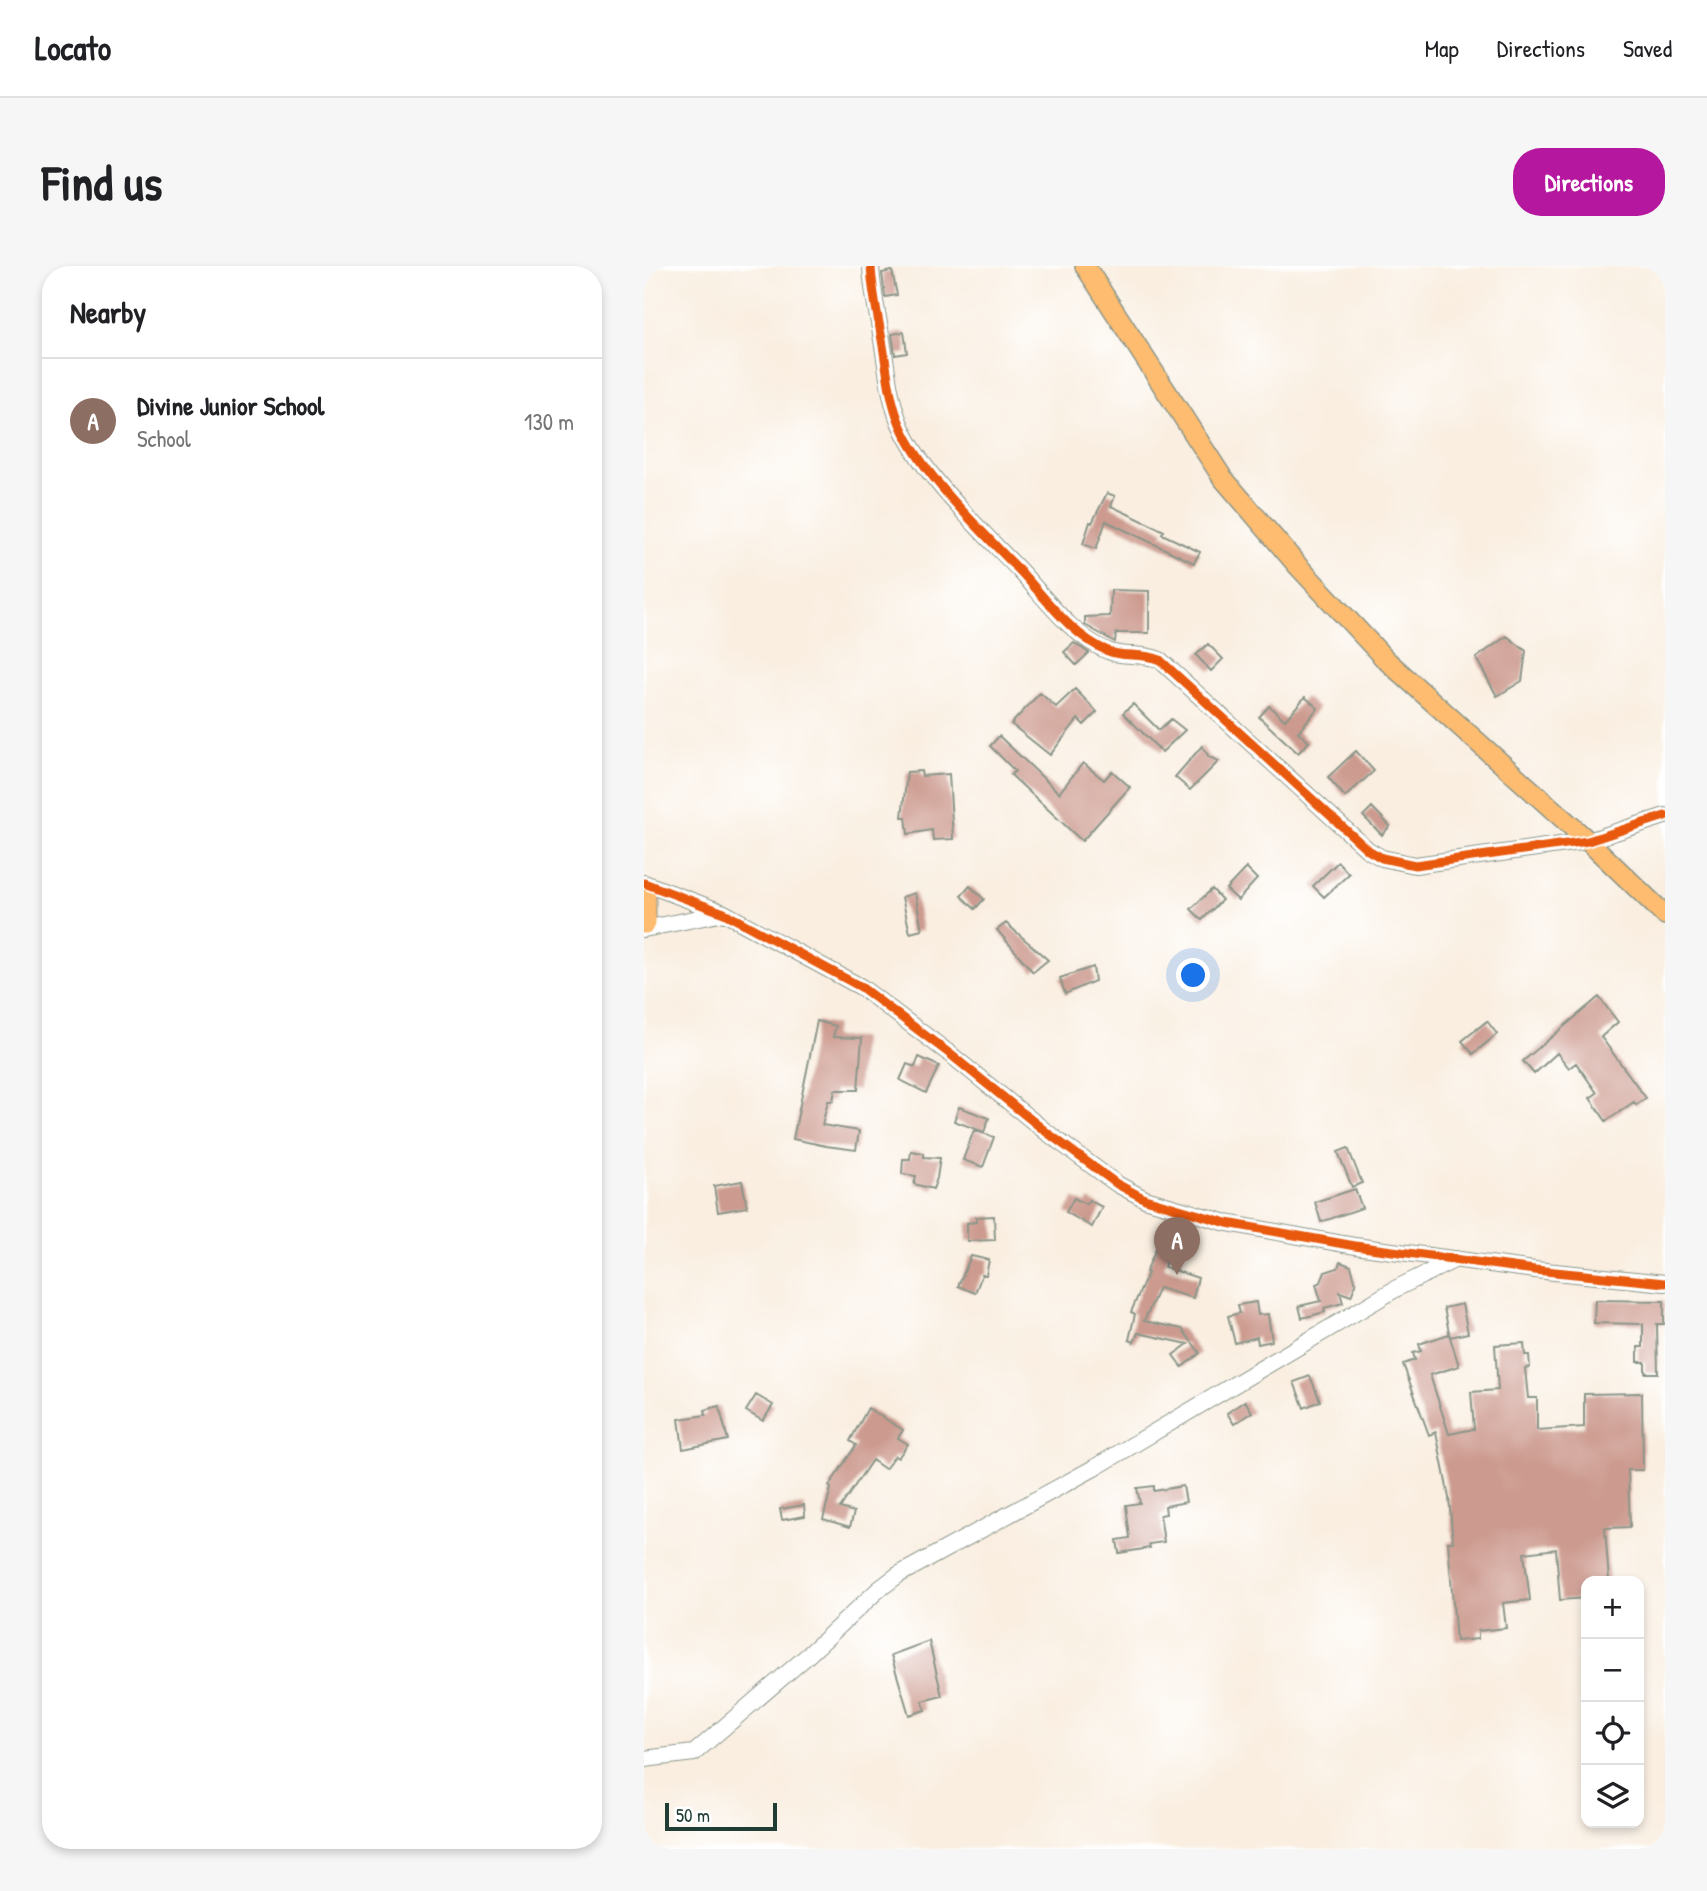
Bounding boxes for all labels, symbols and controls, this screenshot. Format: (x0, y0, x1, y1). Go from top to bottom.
text: Locato (35, 26, 111, 70)
text: Map (1425, 32, 1459, 64)
text: Directions (1497, 32, 1585, 64)
text: Saved (1623, 32, 1672, 64)
button: Directions (1513, 148, 1665, 216)
text: Find us (42, 149, 162, 215)
text: Nearby (70, 292, 146, 332)
text: Divine Junior School (137, 388, 324, 423)
text: A (87, 406, 99, 437)
text: 130 m (524, 406, 574, 437)
text: School (137, 423, 191, 454)
your location (1176, 958, 1210, 992)
pin: A (1154, 1217, 1200, 1275)
map controls (1581, 1576, 1644, 1828)
button: + (1581, 1576, 1644, 1639)
button: − (1581, 1639, 1644, 1702)
button: locate (1581, 1702, 1644, 1765)
button: layers (1581, 1765, 1644, 1828)
scale bar (665, 1800, 777, 1832)
text: 50 m (676, 1802, 710, 1828)

